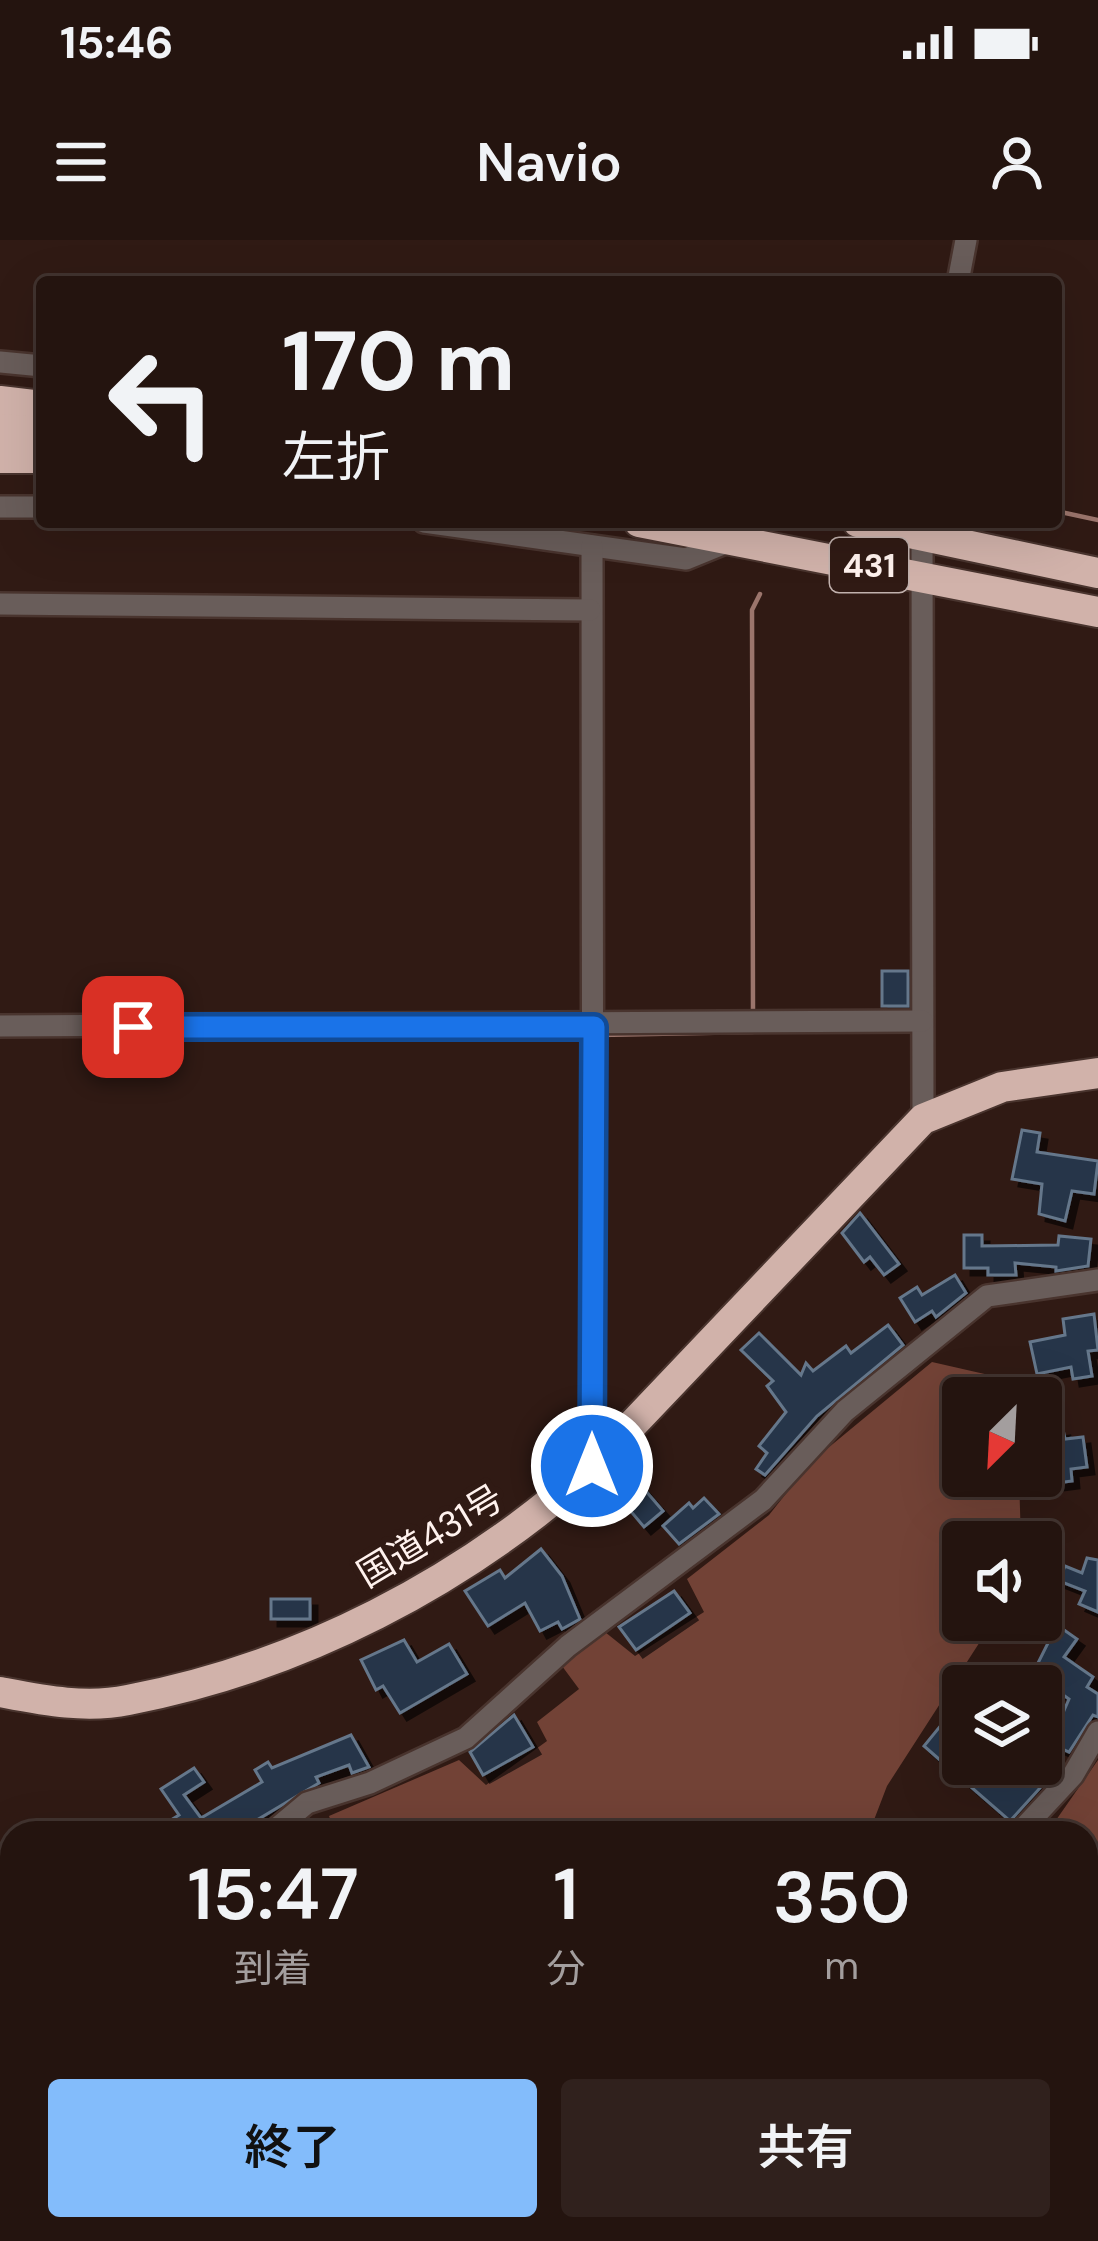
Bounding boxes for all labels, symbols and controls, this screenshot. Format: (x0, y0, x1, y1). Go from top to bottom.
text: 15:46 (60, 13, 174, 72)
text: Navio (476, 127, 622, 198)
icon: menu (48, 129, 114, 195)
icon: person (984, 129, 1050, 195)
text: 170 m (282, 307, 515, 416)
icon: left (84, 324, 240, 480)
text: 左折 (282, 422, 390, 493)
road number: 431 (830, 538, 908, 592)
pin (82, 976, 184, 1078)
icon: arrive (100, 994, 166, 1060)
north arrow (942, 1377, 1062, 1497)
map controls (942, 1377, 1062, 1785)
position arrow (529, 1403, 655, 1529)
street label: 国道431号 (349, 1474, 511, 1598)
button: sound (942, 1521, 1062, 1641)
button: layers (942, 1665, 1062, 1785)
text: 15:47 (187, 1848, 359, 1941)
text: 1 (553, 1848, 578, 1941)
text: 350 (773, 1851, 911, 1944)
text: m (824, 1940, 859, 1991)
text: 到着 (234, 1943, 312, 1994)
text: 分 (546, 1943, 585, 1994)
button: 終了 (48, 2079, 537, 2217)
button: 共有 (561, 2079, 1050, 2217)

